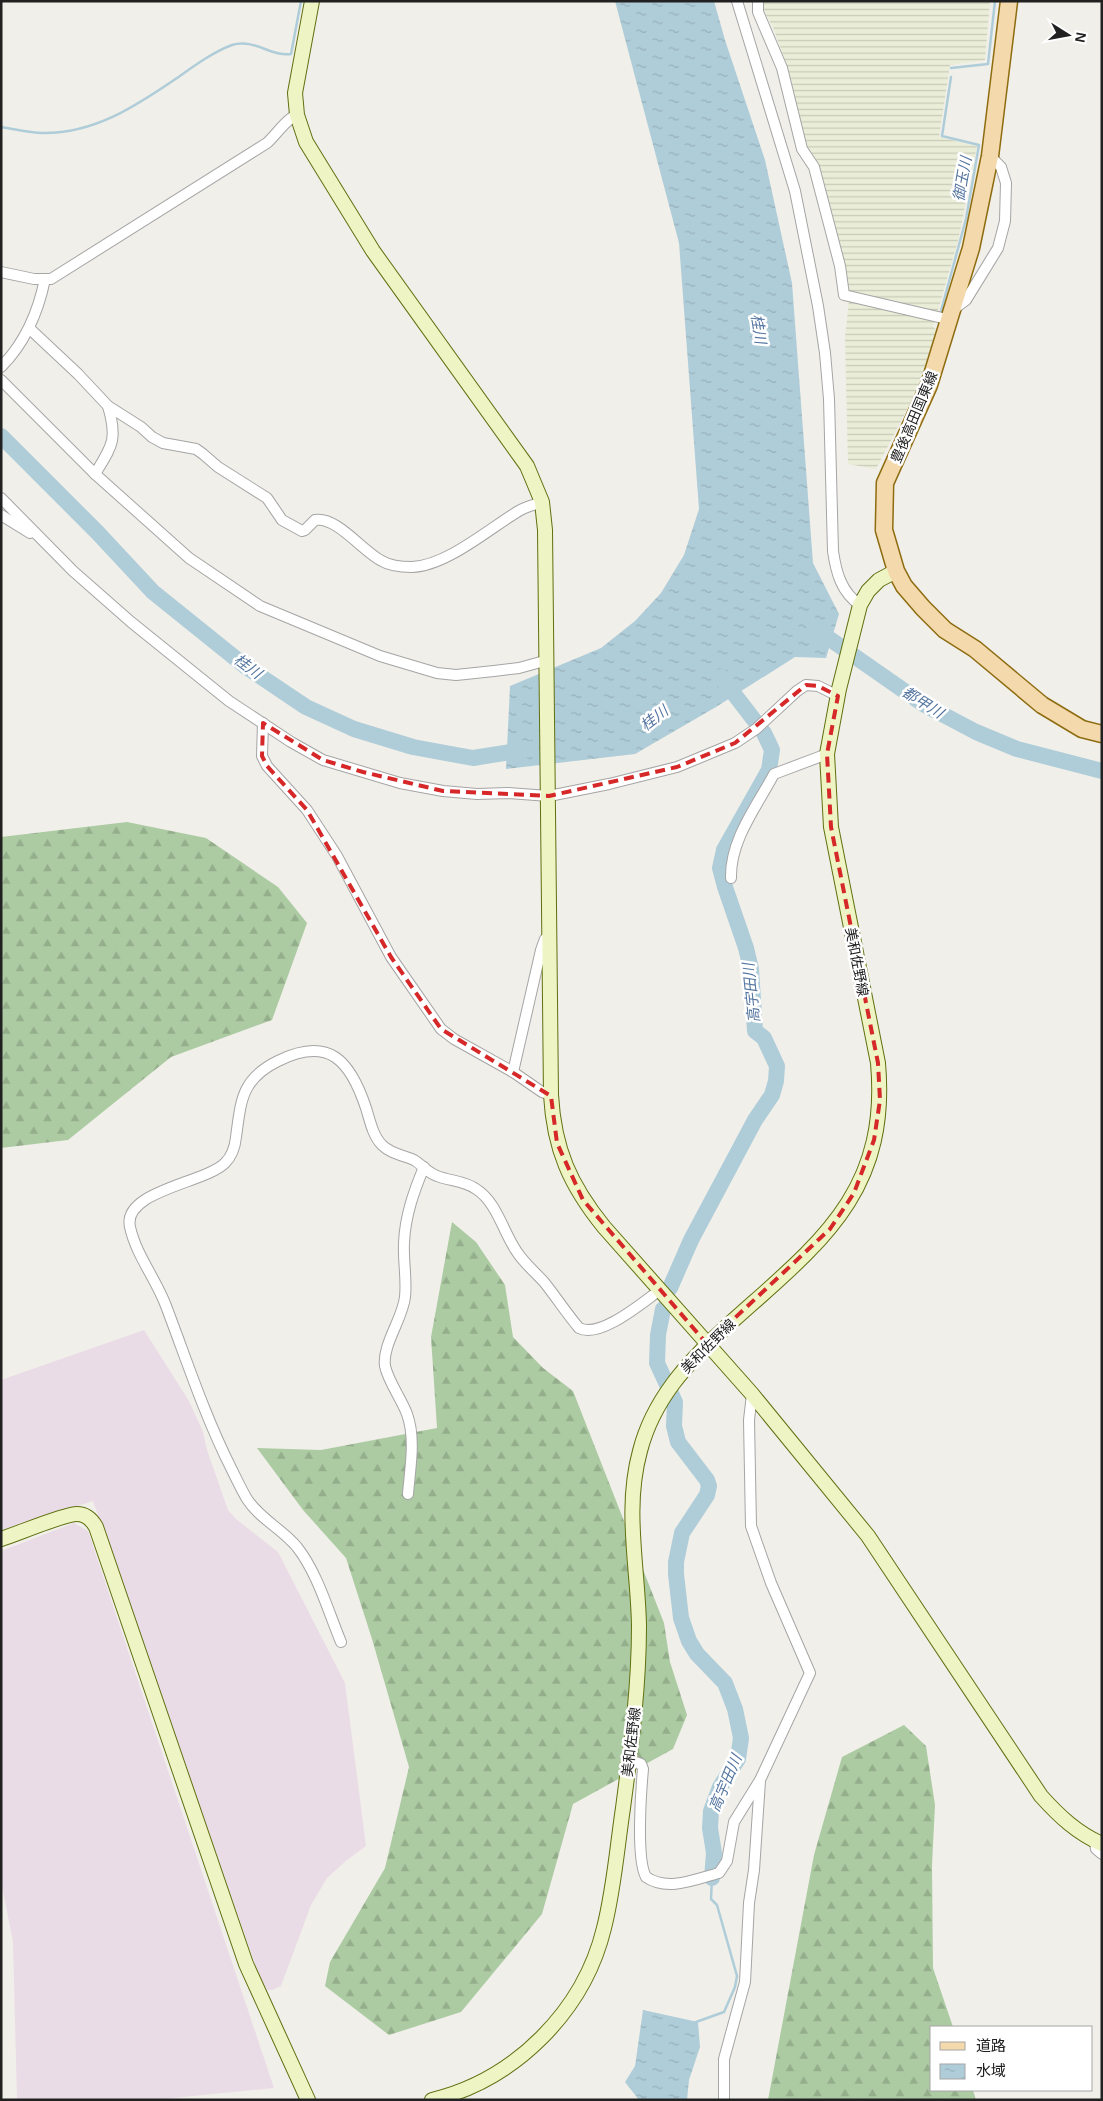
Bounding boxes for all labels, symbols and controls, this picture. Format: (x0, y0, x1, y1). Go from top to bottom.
north arrow (1043, 10, 1093, 60)
text: N (1072, 31, 1090, 44)
water label: 御玉川 (950, 153, 975, 203)
water label: 桂川 (748, 313, 770, 347)
street label: 豊後高田国東線 (887, 369, 941, 465)
water label: 桂川 (231, 650, 267, 683)
water label: 都甲川 (899, 683, 948, 722)
water label: 桂川 (637, 701, 673, 734)
street label: 美和佐野線 (842, 926, 872, 998)
water label: 高宇田川 (739, 960, 763, 1024)
street label: 美和佐野線 (678, 1316, 738, 1376)
street label: 美和佐野線 (619, 1706, 643, 1778)
water label: 高宇田川 (705, 1750, 745, 1814)
legend (930, 2026, 1093, 2091)
text: 道路 (976, 2037, 1006, 2054)
text: 水域 (976, 2062, 1006, 2079)

